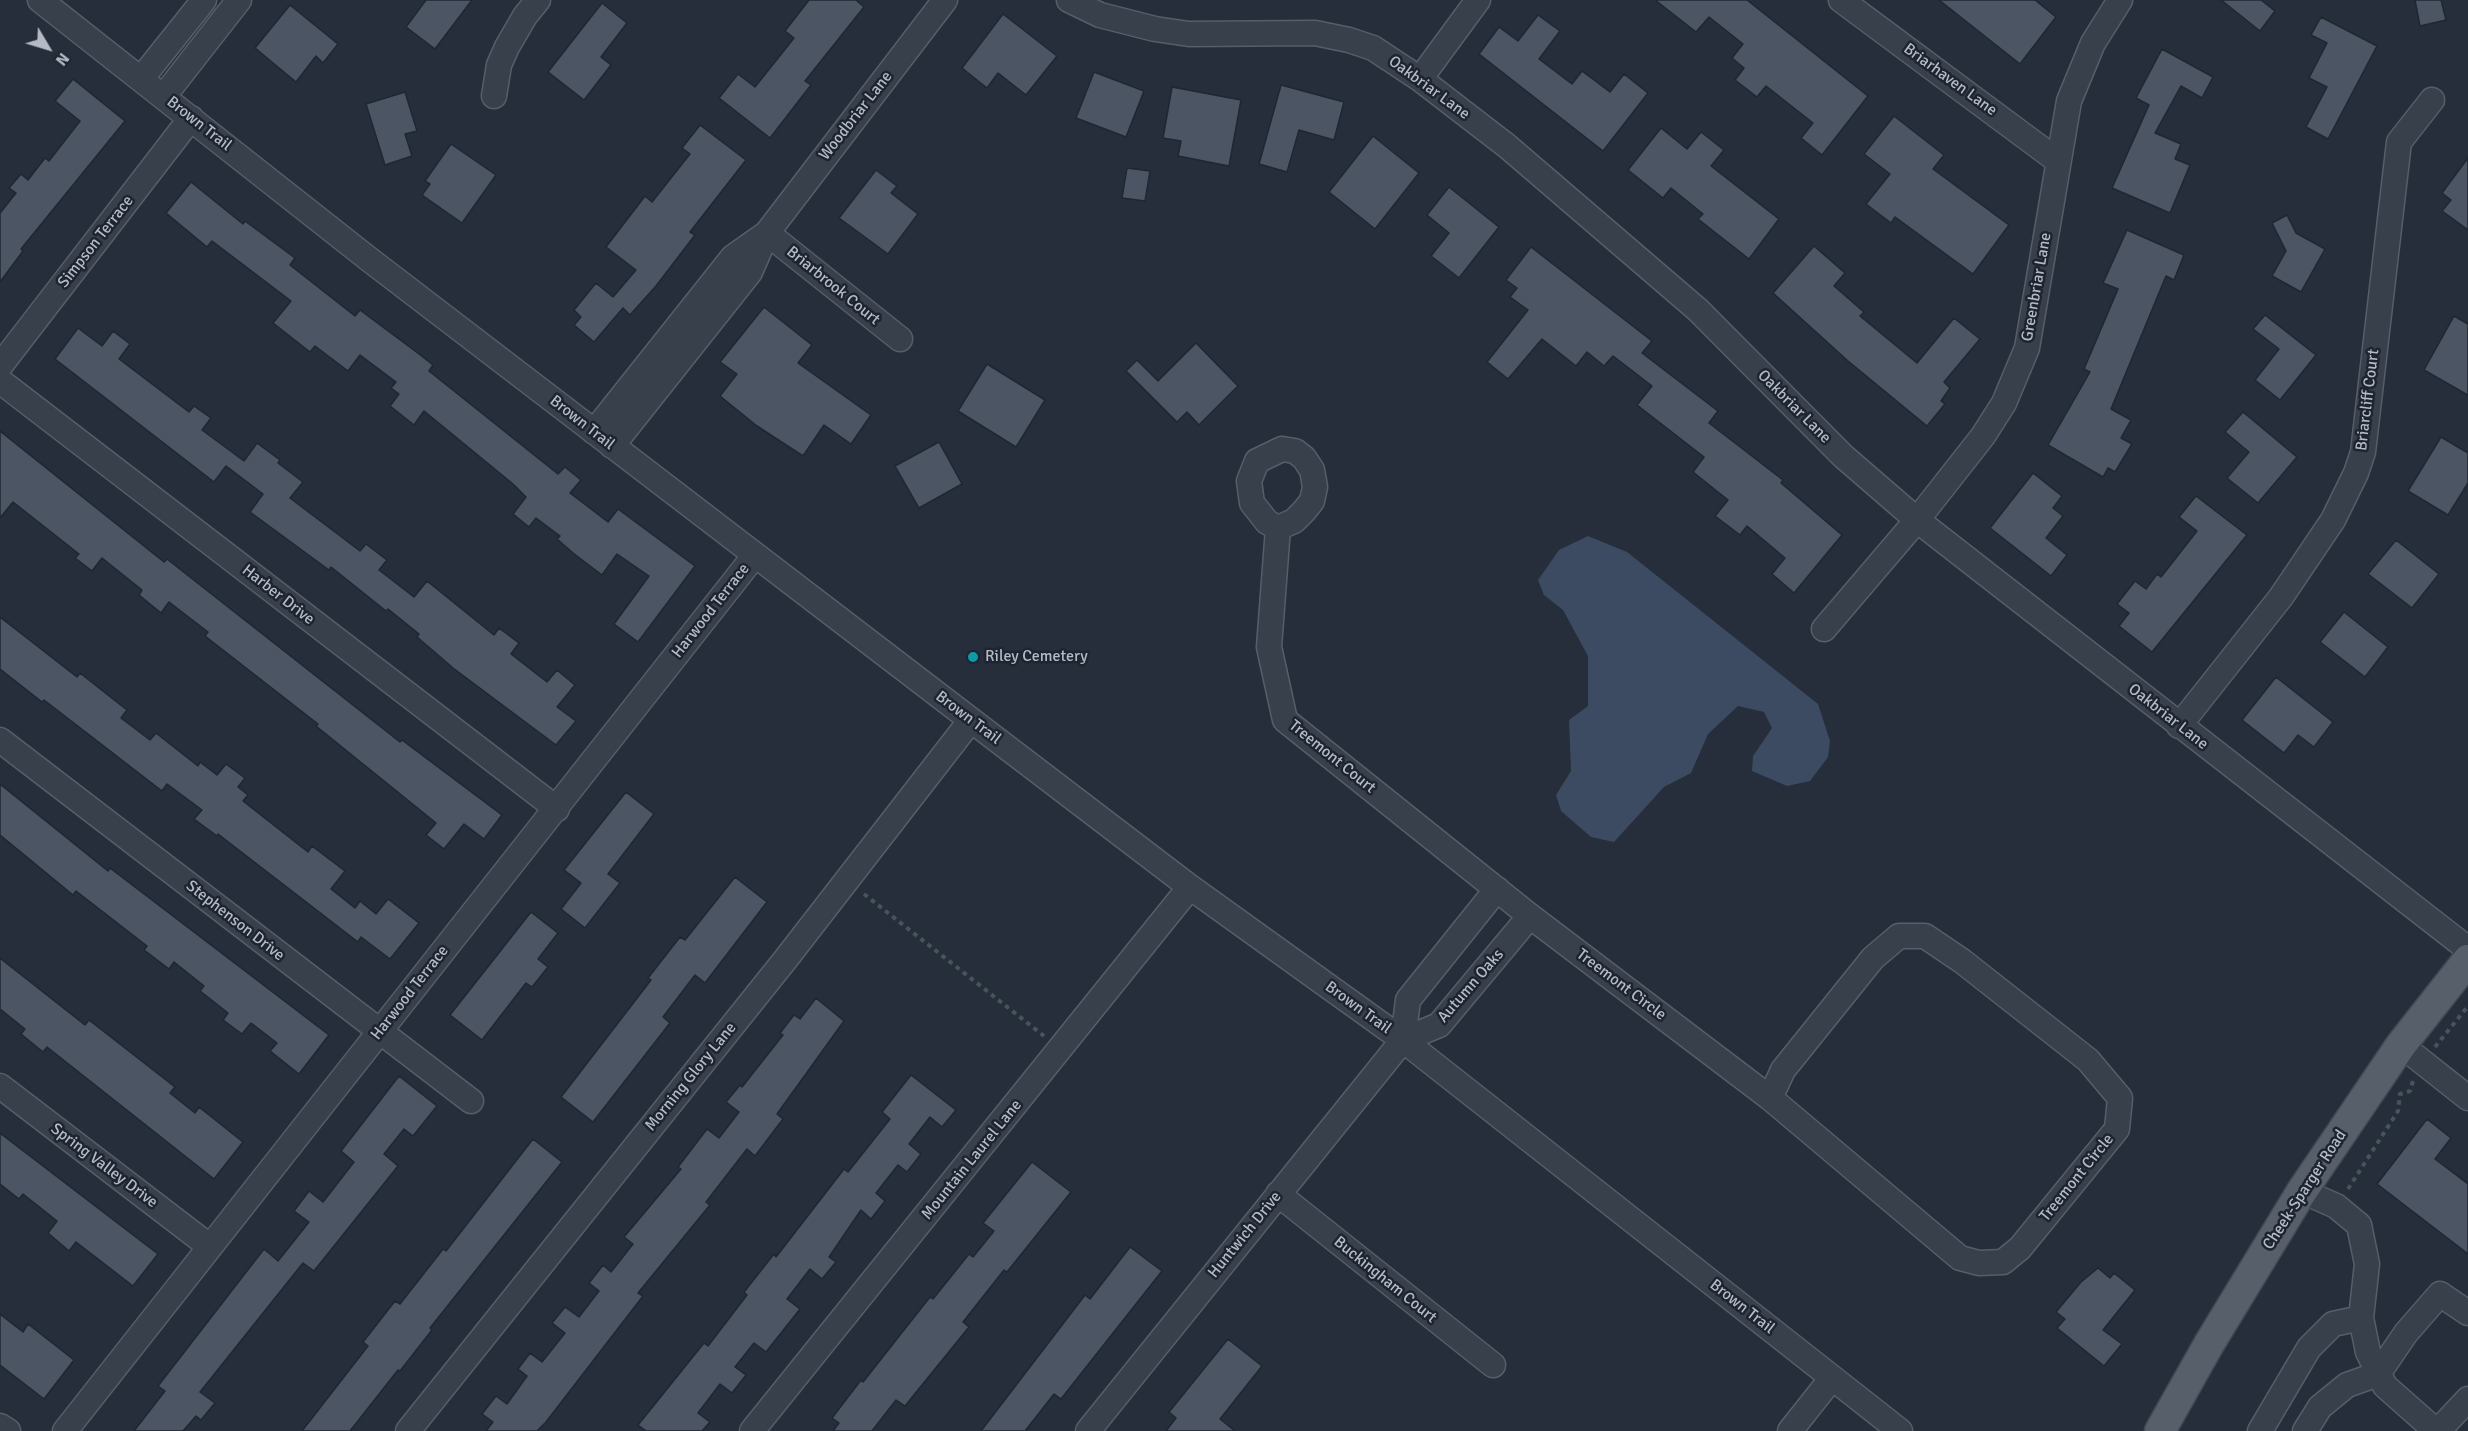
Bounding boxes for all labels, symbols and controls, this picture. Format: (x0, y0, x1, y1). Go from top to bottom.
north arrow (18, 18, 78, 78)
street label: Briarhaven Lane (1900, 40, 2000, 120)
text: N (51, 49, 73, 70)
street label: Oakbriar Lane (1385, 52, 1473, 124)
street label: Woodbriar Lane (815, 68, 897, 164)
street label: Brown Trail (163, 93, 235, 155)
street label: Simpson Terrace (54, 192, 138, 292)
street label: Greenbriar Lane (2018, 231, 2056, 343)
street label: Briarbrook Court (782, 242, 884, 330)
street label: Briarcliff Court (2352, 348, 2384, 452)
street label: Oakbriar Lane (1753, 366, 1835, 448)
street label: Brown Trail (546, 392, 618, 454)
street label: Harwood Terrace (668, 560, 754, 662)
street label: Harber Drive (238, 561, 318, 629)
place label: Riley Cemetery (985, 647, 1088, 667)
marker: Riley Cemetery (966, 650, 980, 664)
street label: Oakbriar Lane (2124, 680, 2212, 754)
street label: Brown Trail (931, 687, 1005, 749)
street label: Treemont Court (1285, 716, 1379, 798)
street label: Stephenson Drive (182, 877, 288, 965)
street label: Harwood Terrace (367, 942, 453, 1044)
street label: Autumn Oaks (1434, 945, 1508, 1027)
street label: Treemont Circle (1572, 945, 1670, 1025)
street label: Brown Trail (1321, 978, 1395, 1038)
street label: Morning Glory Lane (641, 1019, 741, 1135)
street label: Mountain Laurel Lane (918, 1096, 1026, 1224)
street label: Spring Valley Drive (47, 1120, 161, 1212)
street label: Cheek-Sparger Road (2259, 1126, 2351, 1254)
street label: Treemont Circle (2036, 1130, 2118, 1226)
street label: Huntwich Drive (1204, 1188, 1286, 1282)
street label: Buckingham Court (1330, 1233, 1440, 1327)
street label: Brown Trail (1706, 1276, 1778, 1338)

